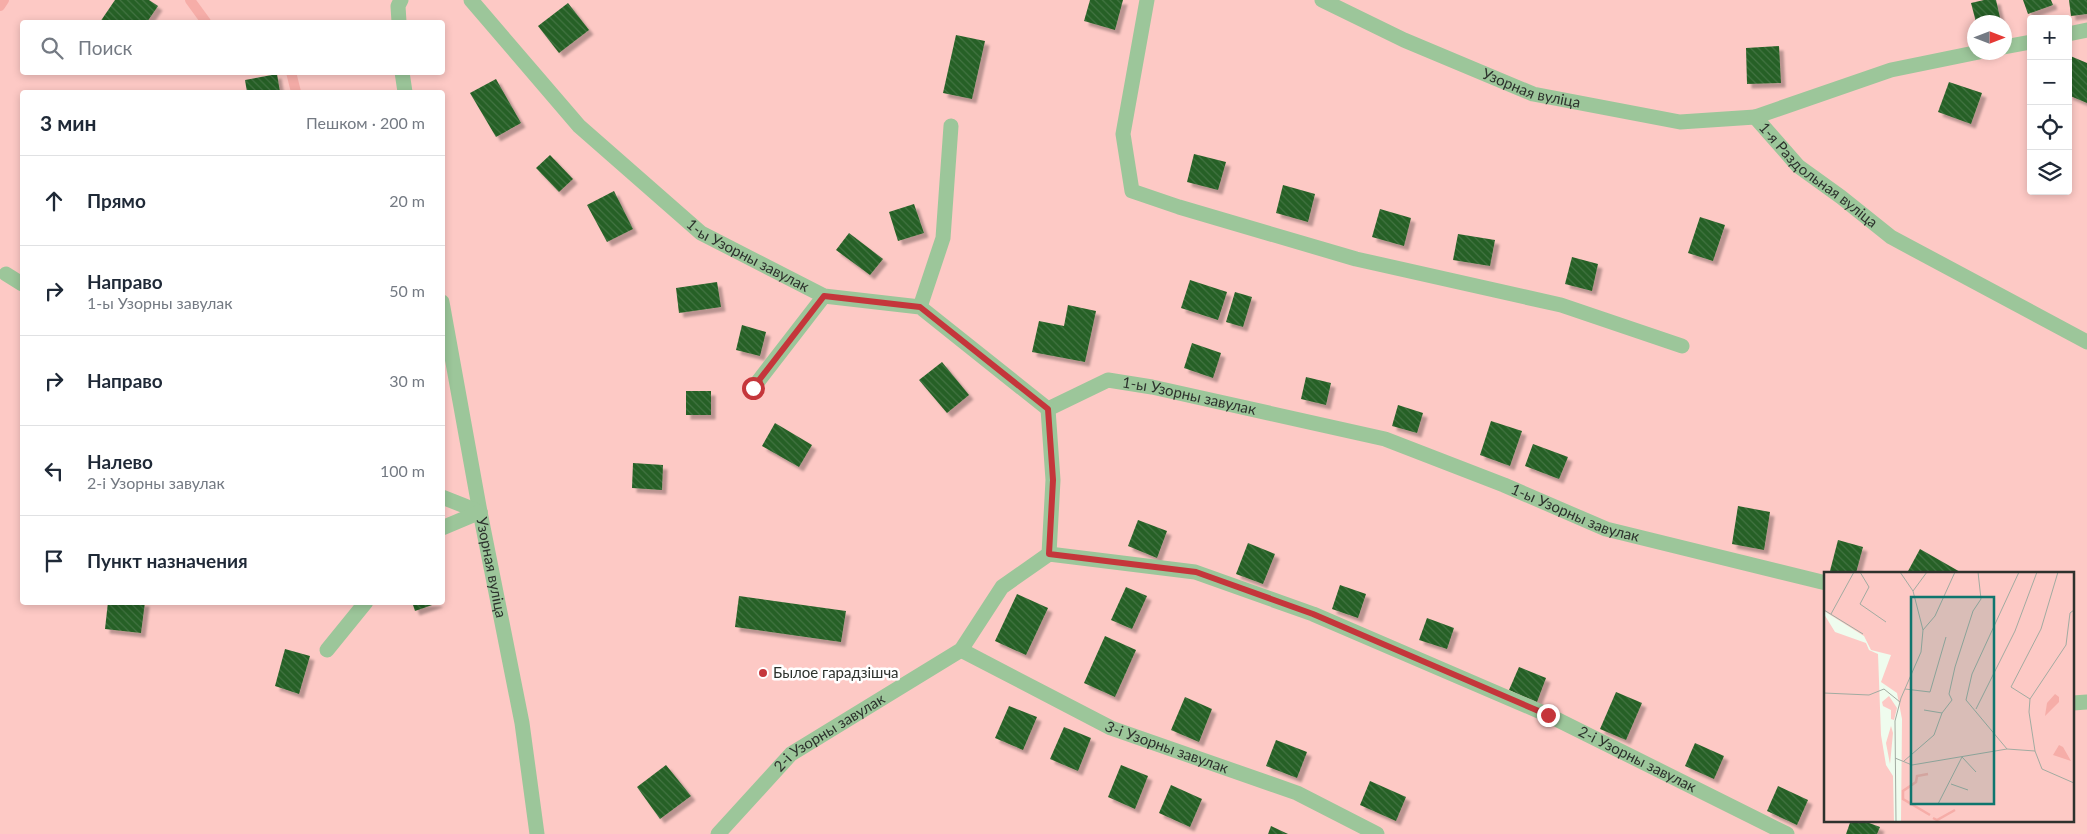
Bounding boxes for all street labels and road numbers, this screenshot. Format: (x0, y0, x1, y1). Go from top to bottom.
street label: Узорная вуліца (1480, 64, 1582, 111)
street label: 1-я Раздольная вуліца (1756, 118, 1882, 231)
street label: 1-ы Узорны завулак (683, 215, 813, 295)
street label: 1-ы Узорны завулак (1121, 372, 1258, 418)
street label: 1-ы Узорны завулак (1509, 479, 1642, 545)
street label: Узорная вуліца (473, 515, 511, 619)
street label: 2-і Узорны завулак (769, 689, 888, 775)
street label: 3-і Узорны завулак (1102, 716, 1231, 776)
street label: 2-і Узорны завулак (1576, 722, 1700, 796)

